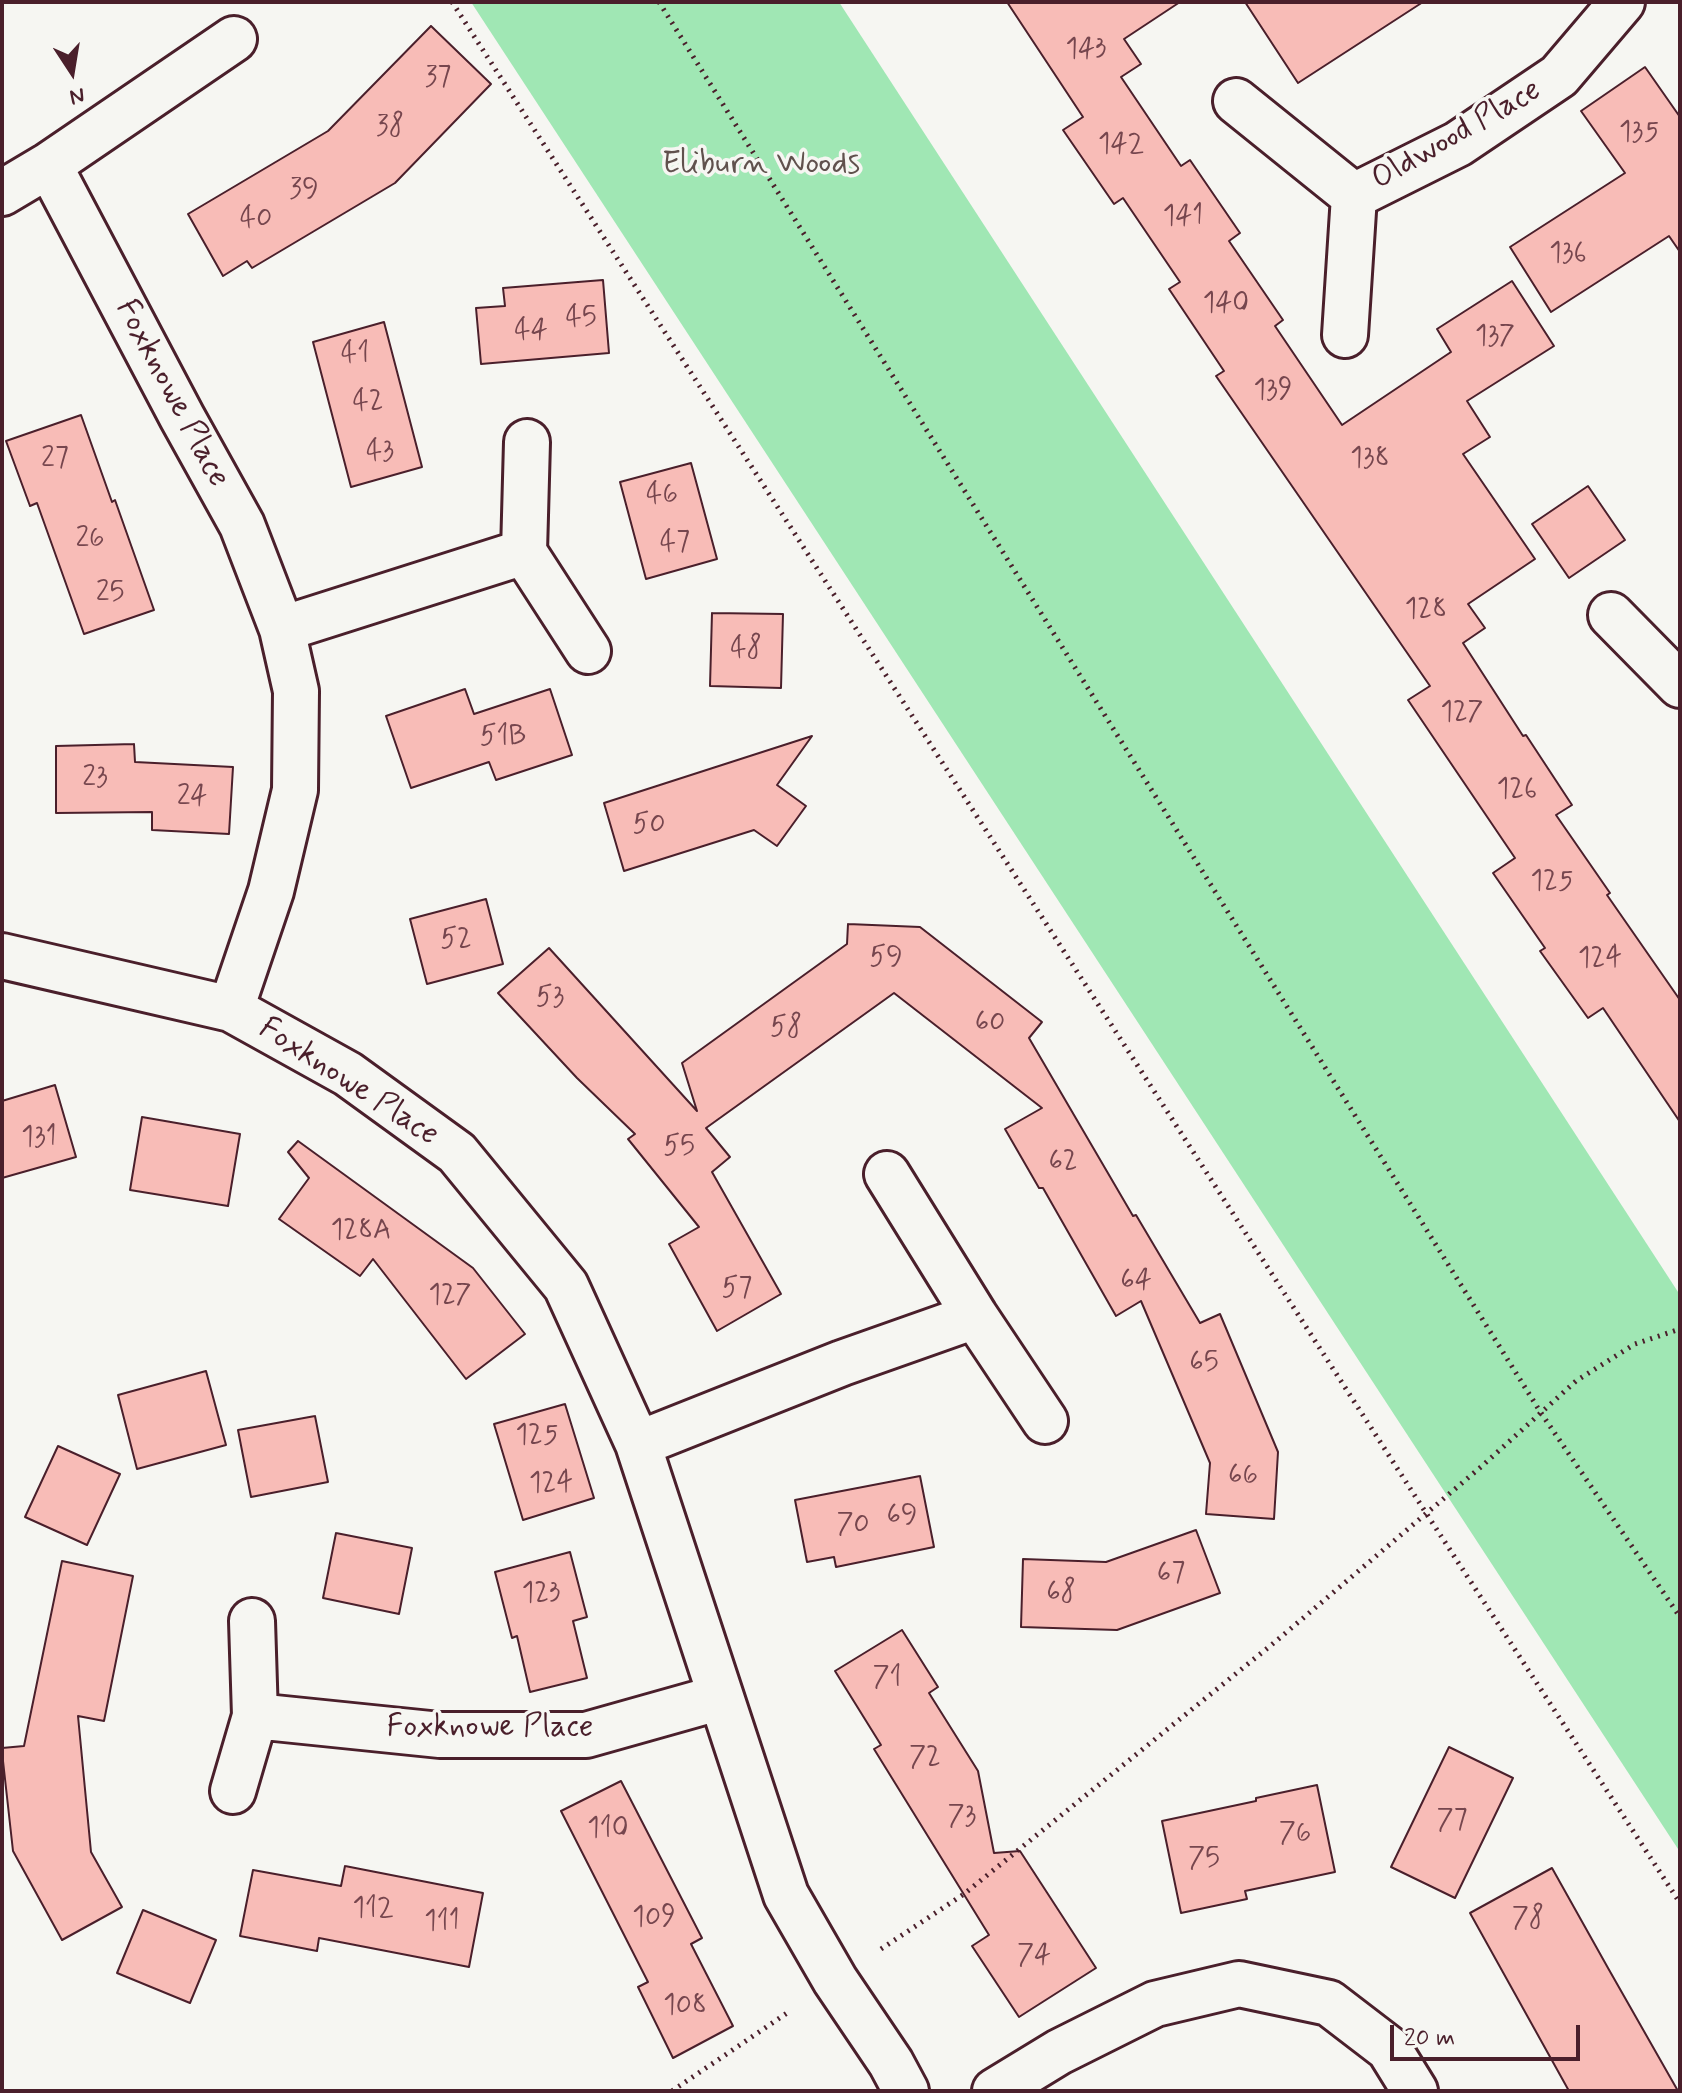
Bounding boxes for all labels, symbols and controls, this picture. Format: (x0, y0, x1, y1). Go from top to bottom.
north arrow (32, 32, 112, 112)
house number: 143 (1066, 34, 1106, 68)
house number: 37 (425, 62, 451, 96)
street label: Oldwood Place (1365, 72, 1549, 200)
text: N (67, 80, 87, 111)
house number: 38 (376, 111, 404, 145)
house number: 135 (1619, 117, 1659, 151)
house number: 142 (1098, 129, 1144, 163)
park label: Eliburn Woods (662, 146, 860, 184)
house number: 39 (289, 174, 319, 208)
house number: 141 (1163, 201, 1203, 235)
house number: 40 (240, 203, 272, 237)
house number: 136 (1549, 238, 1587, 272)
house number: 140 (1203, 288, 1249, 322)
street label: Foxknowe Place (105, 294, 237, 494)
house number: 45 (565, 302, 597, 336)
house number: 44 (514, 315, 548, 349)
house number: 137 (1475, 321, 1515, 355)
house number: 41 (341, 338, 369, 372)
house number: 139 (1253, 375, 1293, 409)
house number: 42 (352, 386, 384, 420)
house number: 43 (366, 436, 394, 470)
house number: 27 (41, 443, 69, 477)
house number: 138 (1350, 443, 1390, 477)
house number: 46 (646, 479, 678, 513)
house number: 26 (75, 523, 105, 557)
house number: 47 (660, 527, 690, 561)
house number: 25 (96, 577, 124, 611)
house number: 128 (1405, 594, 1447, 628)
house number: 48 (730, 633, 762, 667)
house number: 127 (1441, 697, 1483, 731)
house number: 51B (480, 721, 526, 755)
house number: 23 (82, 762, 108, 796)
house number: 126 (1497, 774, 1537, 808)
house number: 24 (177, 781, 207, 815)
house number: 50 (633, 809, 665, 843)
house number: 125 (1531, 866, 1573, 900)
house number: 52 (440, 924, 472, 958)
house number: 59 (869, 942, 903, 976)
house number: 124 (1578, 943, 1622, 977)
house number: 53 (536, 982, 564, 1016)
house number: 60 (975, 1007, 1005, 1041)
street label: Foxknowe Place (251, 1011, 445, 1155)
house number: 58 (770, 1012, 802, 1046)
house number: 131 (21, 1122, 57, 1156)
house number: 55 (663, 1131, 695, 1165)
house number: 62 (1048, 1146, 1078, 1180)
house number: 128A (331, 1215, 391, 1249)
house number: 64 (1120, 1265, 1152, 1299)
house number: 57 (722, 1273, 752, 1307)
house number: 127 (429, 1280, 471, 1314)
house number: 65 (1189, 1347, 1219, 1381)
house number: 125 (516, 1420, 558, 1454)
house number: 66 (1228, 1460, 1258, 1494)
house number: 124 (529, 1468, 573, 1502)
house number: 69 (886, 1500, 918, 1534)
house number: 70 (836, 1509, 870, 1543)
house number: 67 (1157, 1558, 1185, 1592)
house number: 68 (1046, 1577, 1076, 1611)
house number: 123 (522, 1578, 560, 1612)
house number: 71 (872, 1662, 902, 1696)
street label: Foxknowe Place (386, 1709, 594, 1747)
house number: 72 (909, 1742, 941, 1776)
house number: 73 (948, 1801, 976, 1835)
house number: 77 (1436, 1805, 1468, 1839)
house number: 110 (587, 1813, 629, 1847)
house number: 76 (1279, 1818, 1311, 1852)
house number: 75 (1188, 1843, 1220, 1877)
house number: 112 (352, 1893, 394, 1927)
house number: 109 (632, 1902, 676, 1936)
house number: 78 (1512, 1903, 1544, 1937)
house number: 111 (424, 1906, 460, 1940)
house number: 74 (1017, 1940, 1051, 1974)
house number: 108 (663, 1990, 707, 2024)
scale bar (1394, 2009, 1584, 2059)
text: 20 m (1404, 2023, 1455, 2054)

